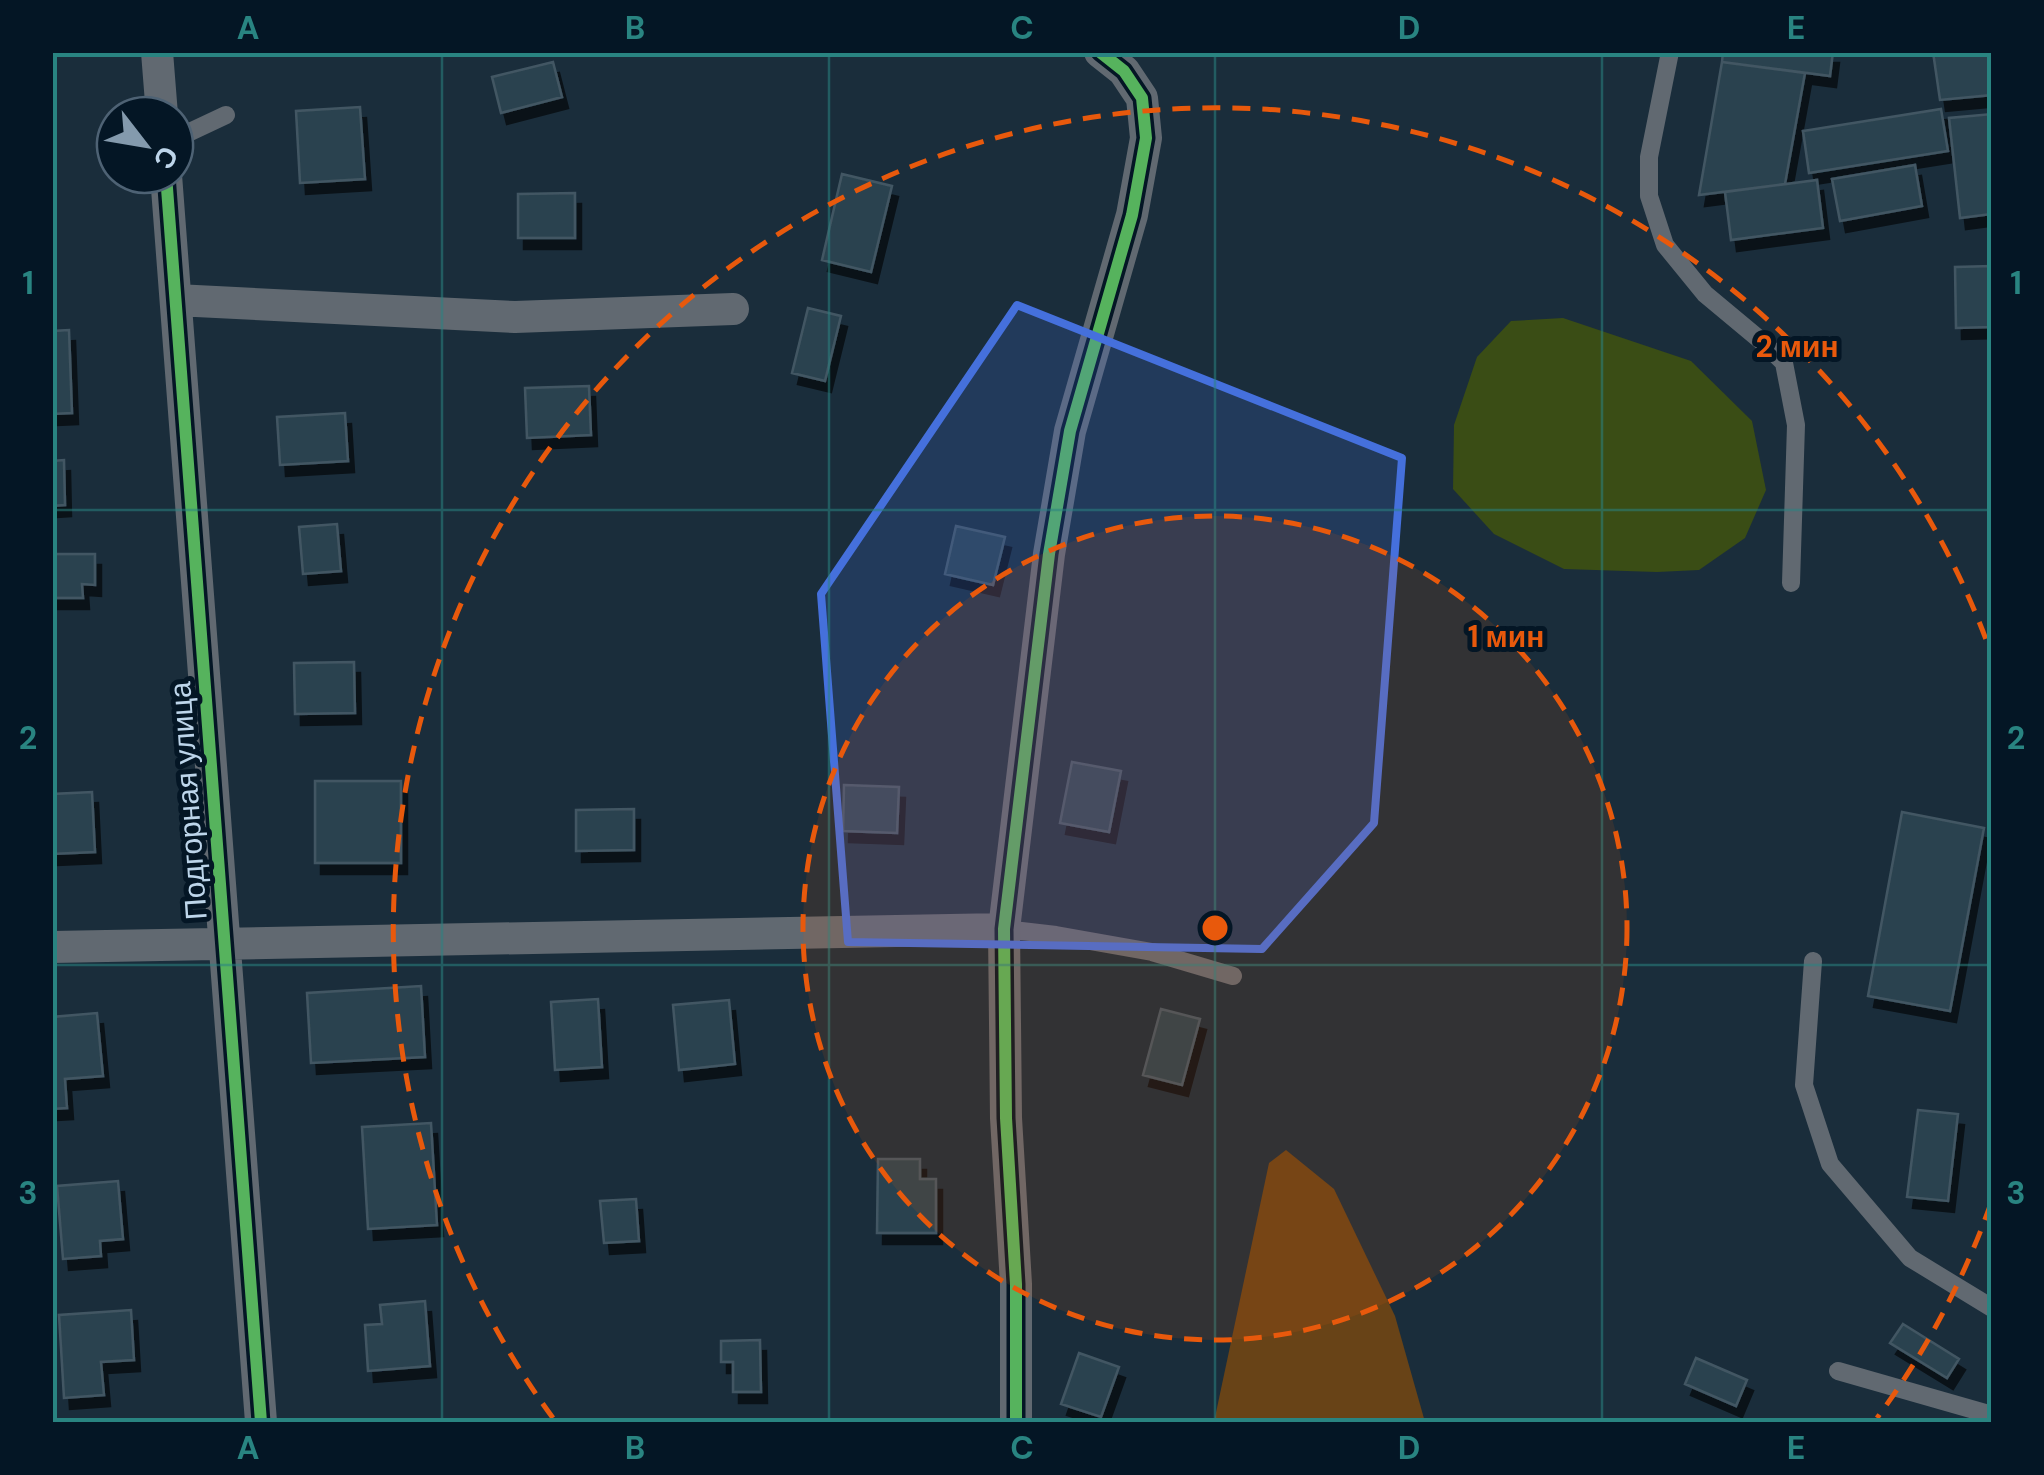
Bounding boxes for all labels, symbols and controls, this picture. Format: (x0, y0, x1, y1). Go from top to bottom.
text: A (237, 7, 259, 49)
text: B (625, 7, 645, 49)
text: C (1010, 7, 1034, 49)
text: D (1398, 7, 1420, 49)
text: E (1787, 7, 1805, 49)
north arrow (95, 95, 195, 195)
text: С (145, 139, 187, 176)
text: 1 (22, 262, 34, 304)
text: 1 (2010, 262, 2022, 304)
text: 2 мин (1755, 327, 1839, 366)
text: 1 мин (1468, 617, 1544, 656)
street label: Подгорная улица (160, 680, 216, 921)
text: 2 (19, 717, 37, 759)
text: 2 (2007, 717, 2025, 759)
centre of rings (1197, 910, 1233, 946)
text: 3 (18, 1172, 38, 1214)
text: 3 (2006, 1172, 2026, 1214)
text: A (237, 1427, 259, 1469)
text: B (625, 1427, 645, 1469)
text: C (1010, 1427, 1034, 1469)
text: D (1398, 1427, 1420, 1469)
text: E (1787, 1427, 1805, 1469)

